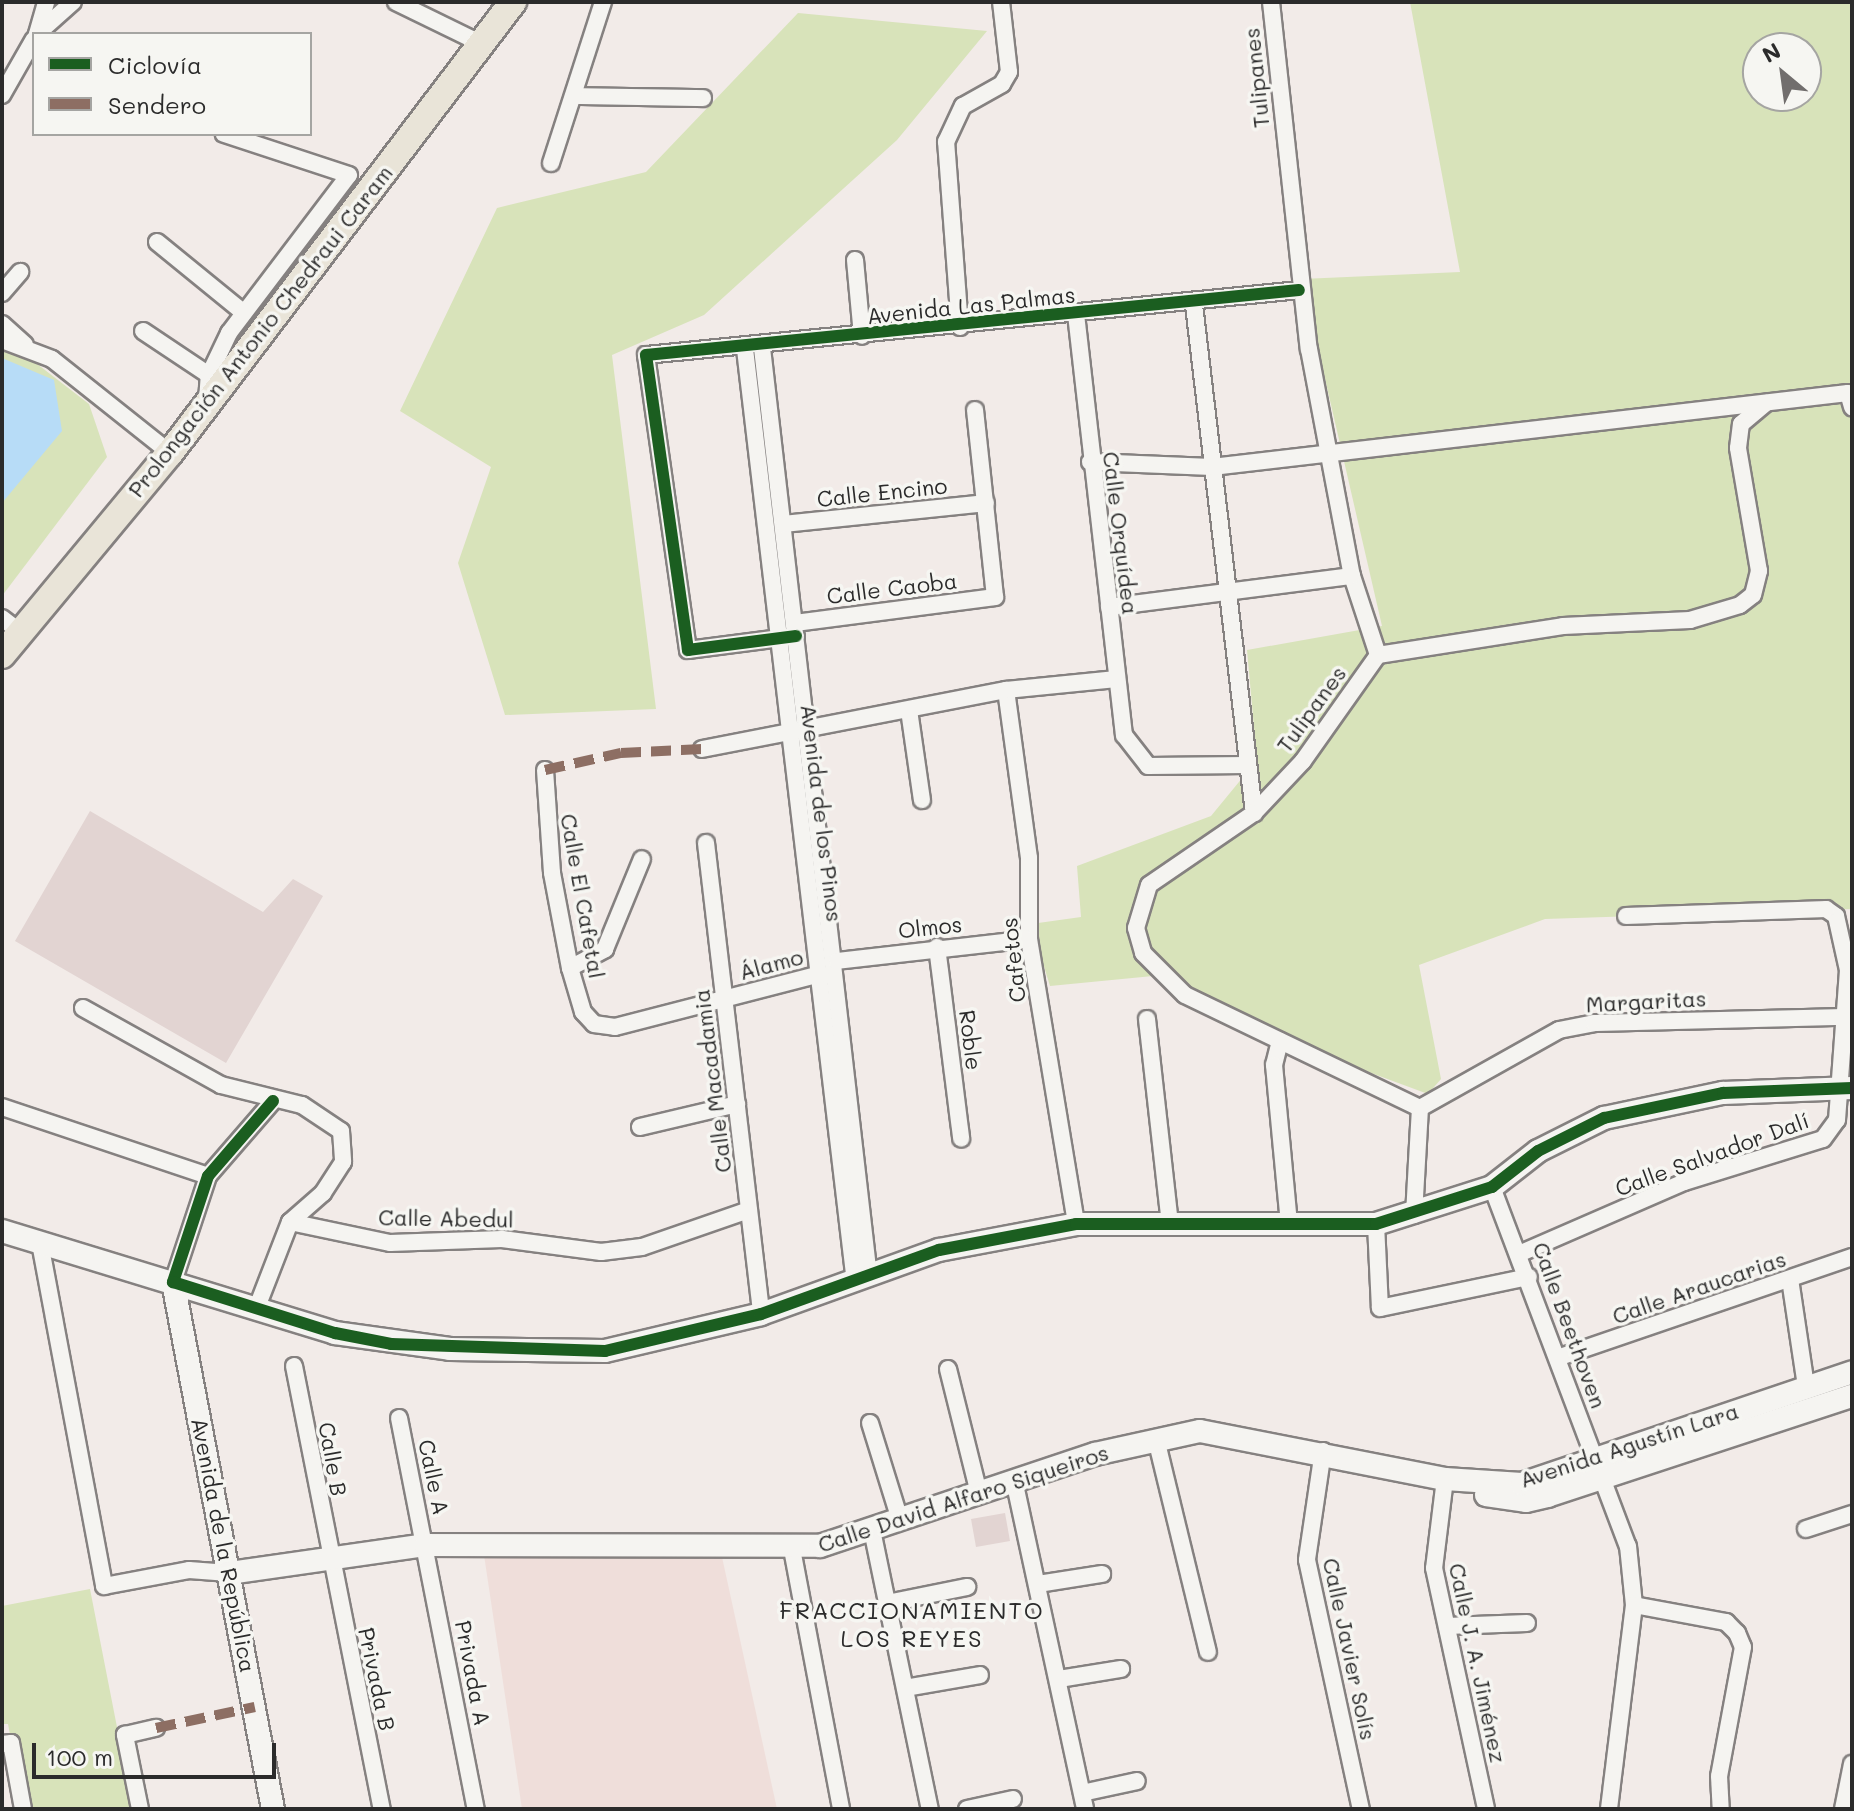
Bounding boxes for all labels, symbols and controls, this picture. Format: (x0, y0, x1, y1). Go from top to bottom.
street label: Tulipanes (1238, 27, 1274, 129)
legend (32, 32, 312, 136)
north arrow (1742, 32, 1822, 112)
text: N (1757, 36, 1785, 69)
text: Ciclovía (108, 49, 202, 80)
text: Sendero (108, 89, 206, 120)
street label: Prolongación Antonio Chedraui Caram (122, 160, 398, 502)
street label: Avenida Las Palmas (865, 281, 1077, 329)
street label: Calle Orquídea (1098, 450, 1144, 616)
street label: Calle Encino (816, 472, 948, 512)
street label: Calle Caoba (825, 567, 959, 609)
street label: Tulipanes (1271, 661, 1351, 757)
street label: Avenida de los Pinos (796, 703, 848, 923)
street label: Calle El Cafetal (556, 812, 610, 980)
street label: Olmos (897, 911, 963, 943)
street label: Cafetos (995, 916, 1031, 1004)
street label: Álamo (736, 943, 806, 985)
street label: Margaritas (1585, 985, 1707, 1017)
street label: Calle Macadamia (688, 988, 736, 1174)
street label: Roble (954, 1008, 988, 1072)
street label: Calle Salvador Dalí (1611, 1107, 1813, 1201)
street label: Calle Abedul (378, 1204, 514, 1232)
street label: Calle Beethoven (1528, 1238, 1612, 1412)
street label: Calle Araucarias (1609, 1245, 1789, 1329)
street label: Avenida Agustín Lara (1516, 1397, 1742, 1493)
street label: Avenida de la República (186, 1415, 262, 1675)
street label: Calle B (314, 1420, 352, 1498)
street label: Calle A (413, 1437, 455, 1517)
street label: Calle David Alfaro Siqueiros (814, 1439, 1112, 1557)
street label: Calle Javier Solís (1318, 1556, 1382, 1742)
street label: Calle J. A. Jiménez (1444, 1561, 1512, 1765)
district label: FRACCIONAMIENTO LOS REYES (779, 1596, 1045, 1652)
street label: Privada A (450, 1618, 496, 1728)
street label: Privada B (353, 1625, 401, 1733)
scale bar (36, 1727, 280, 1777)
text: 100 m (46, 1741, 113, 1772)

